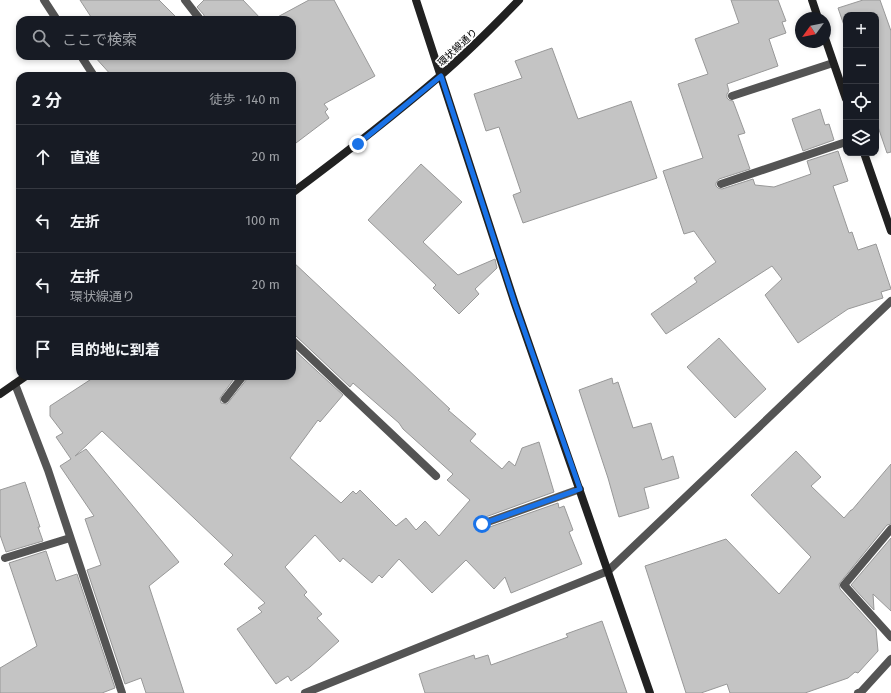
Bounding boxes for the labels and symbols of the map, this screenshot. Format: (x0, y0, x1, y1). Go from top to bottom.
north arrow (795, 12, 831, 48)
street label: 環状線通り (435, 26, 480, 69)
route end (349, 135, 367, 153)
route start (473, 515, 491, 533)

